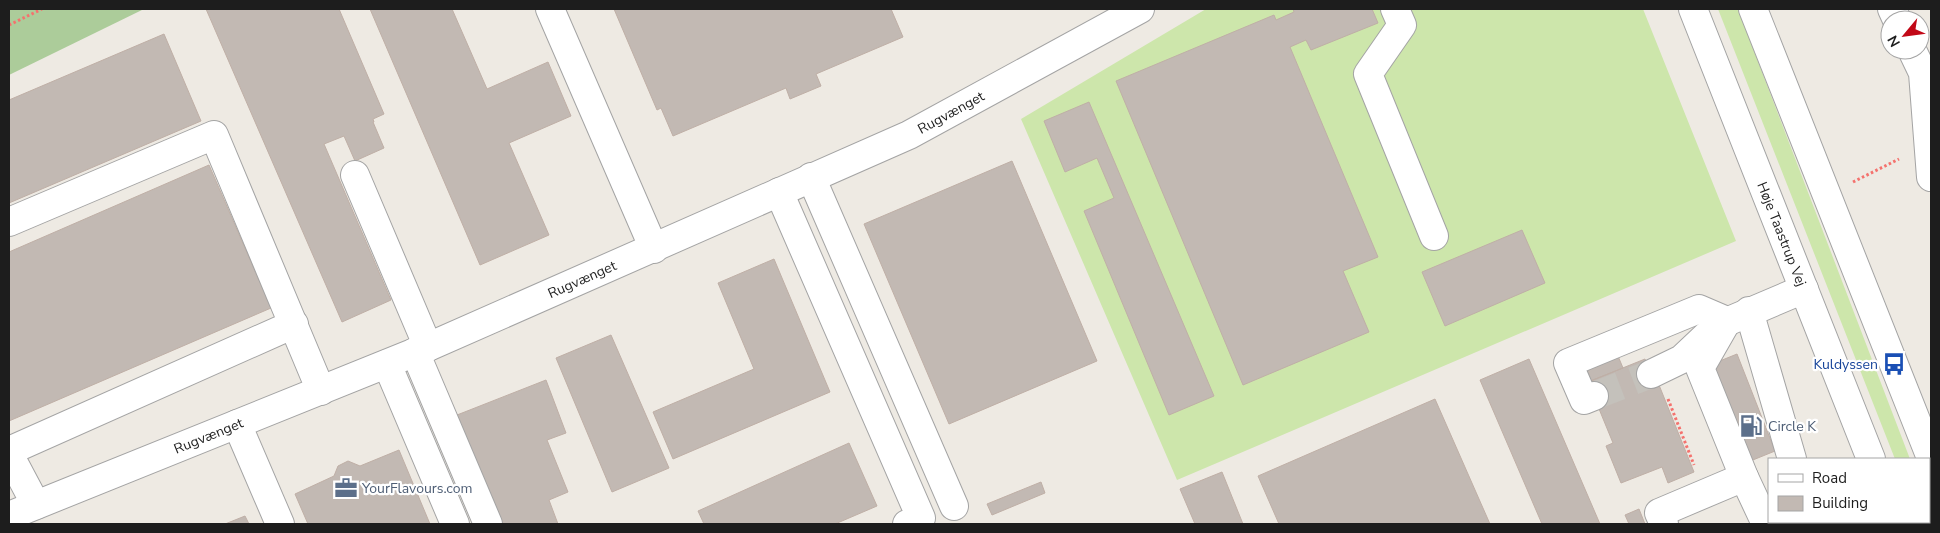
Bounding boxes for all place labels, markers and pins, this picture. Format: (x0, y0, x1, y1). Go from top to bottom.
bus stop icon: Kuldyssen (1881, 351, 1907, 377)
place label: Kuldyssen (1813, 355, 1878, 374)
fuel station icon: Circle K (1738, 413, 1764, 439)
place label: Circle K (1768, 417, 1816, 436)
office icon: YourFlavours.com (333, 475, 359, 501)
place label: YourFlavours.com (361, 479, 472, 498)

